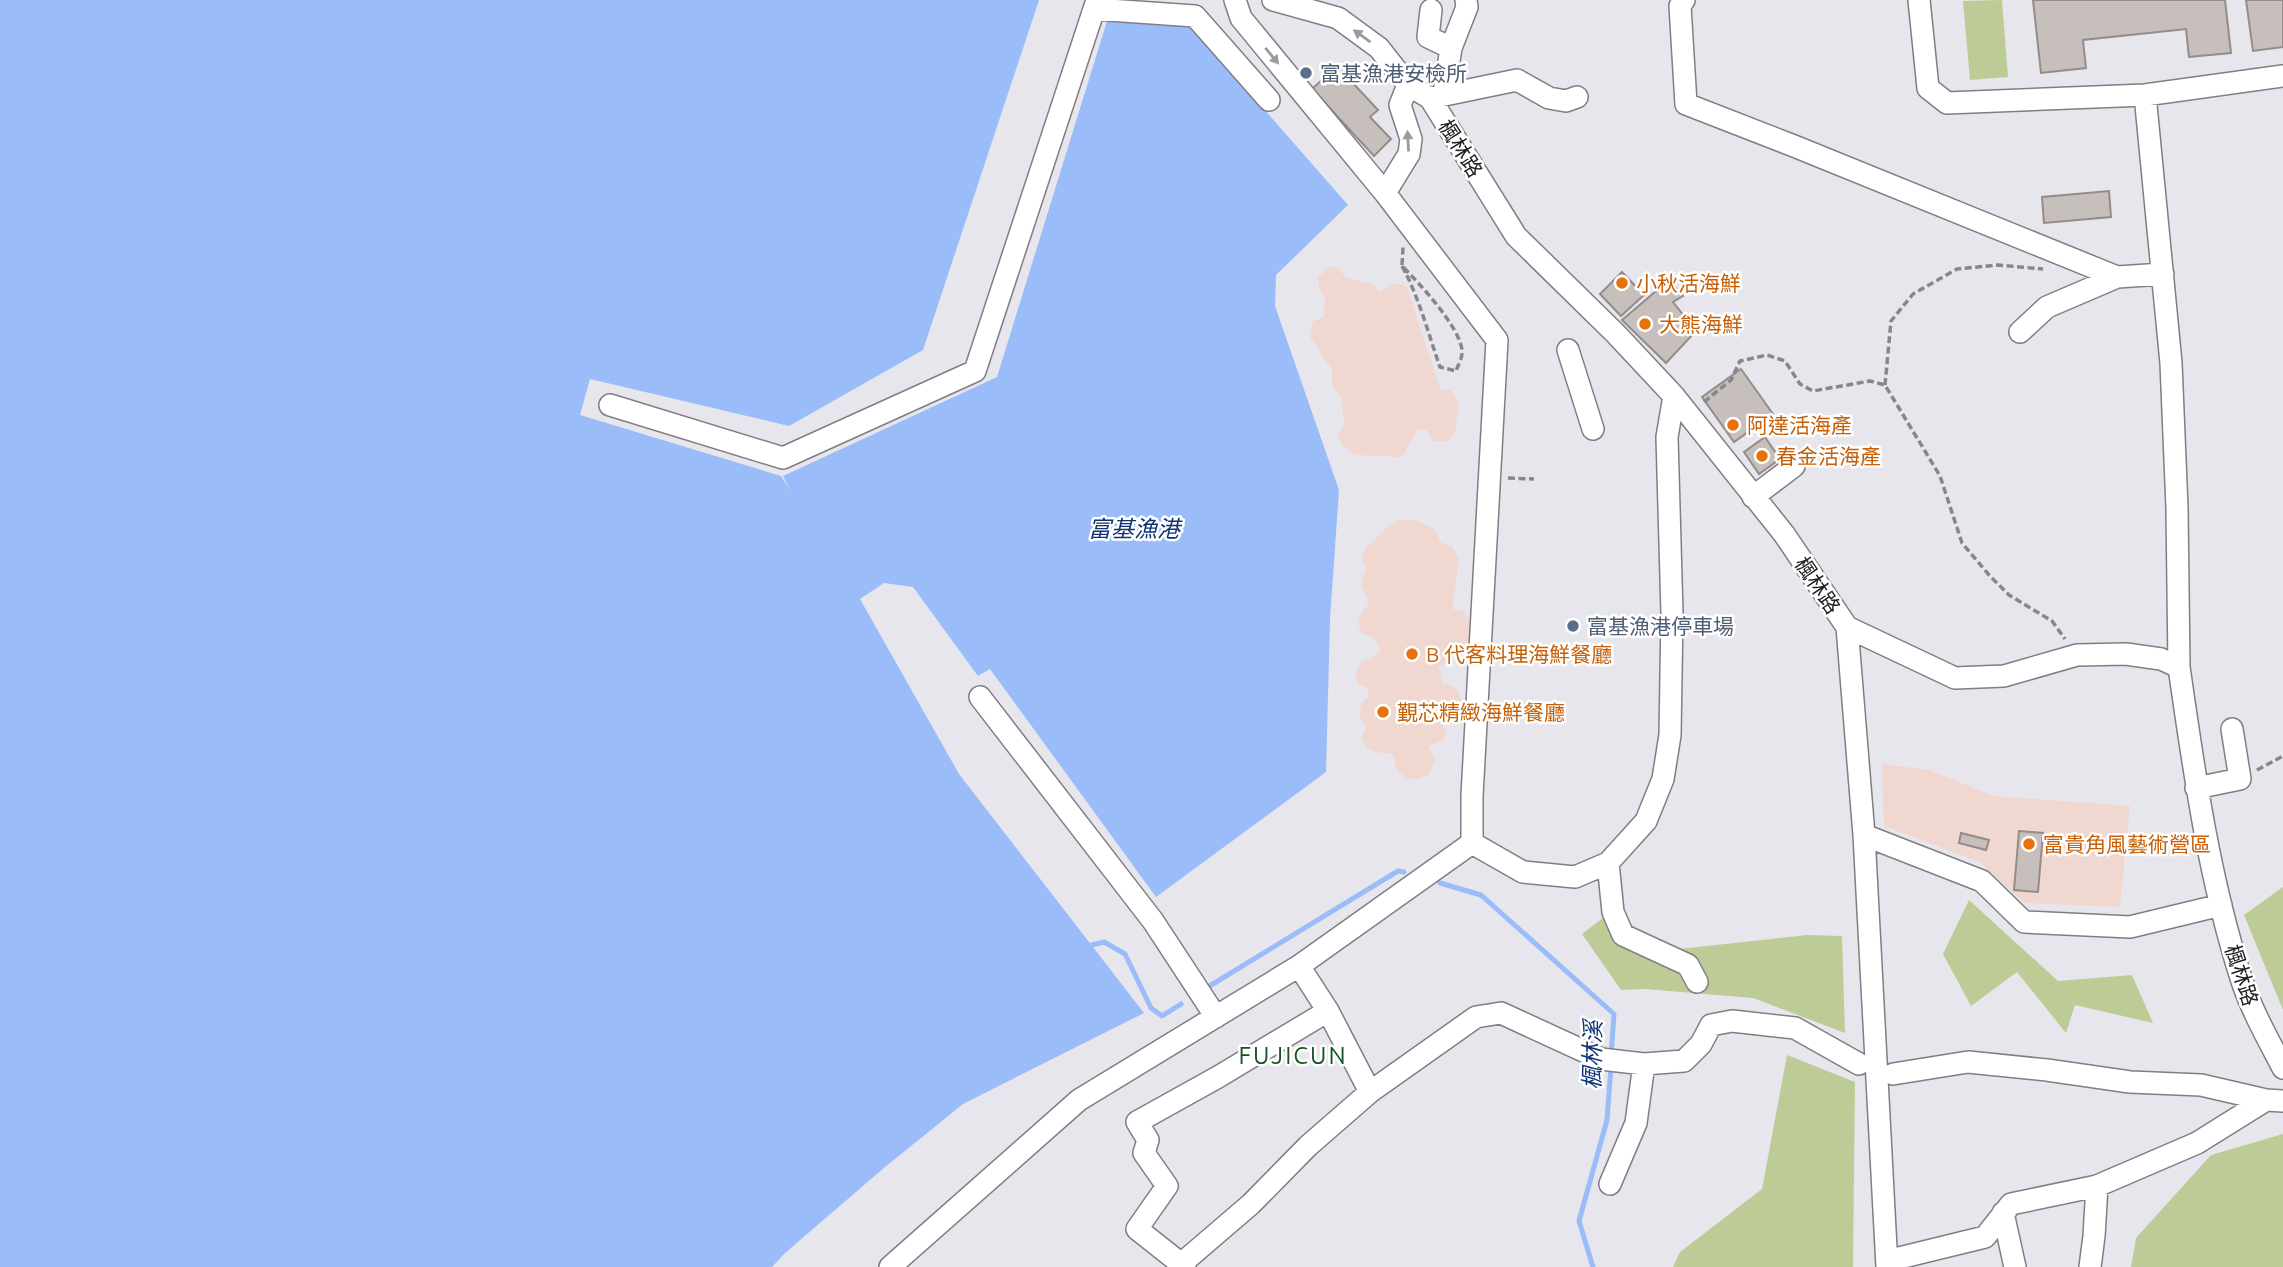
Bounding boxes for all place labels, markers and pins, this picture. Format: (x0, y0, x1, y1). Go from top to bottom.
place label: 富基漁港安檢所 (1320, 61, 1467, 85)
marker: 富基漁港安檢所 (1298, 65, 1314, 81)
place label: 小秋活海鮮 (1636, 271, 1741, 295)
marker: 小秋活海鮮 (1614, 275, 1630, 291)
place label: 大熊海鮮 (1659, 312, 1743, 336)
marker: 大熊海鮮 (1637, 316, 1653, 332)
place label: 阿達活海產 (1747, 413, 1852, 437)
marker: 阿達活海產 (1725, 417, 1741, 433)
place label: 春金活海產 (1776, 444, 1881, 468)
marker: 春金活海產 (1754, 448, 1770, 464)
place label: 富基漁港停車場 (1587, 614, 1734, 638)
marker: 富基漁港停車場 (1565, 618, 1581, 634)
place label: B 代客料理海鮮餐廳 (1426, 642, 1612, 666)
marker: B 代客料理海鮮餐廳 (1404, 646, 1420, 662)
place label: 覲芯精緻海鮮餐廳 (1397, 700, 1565, 724)
marker: 覲芯精緻海鮮餐廳 (1375, 704, 1391, 720)
place label: 富貴角風藝術營區 (2043, 832, 2211, 856)
marker: 富貴角風藝術營區 (2021, 836, 2037, 852)

